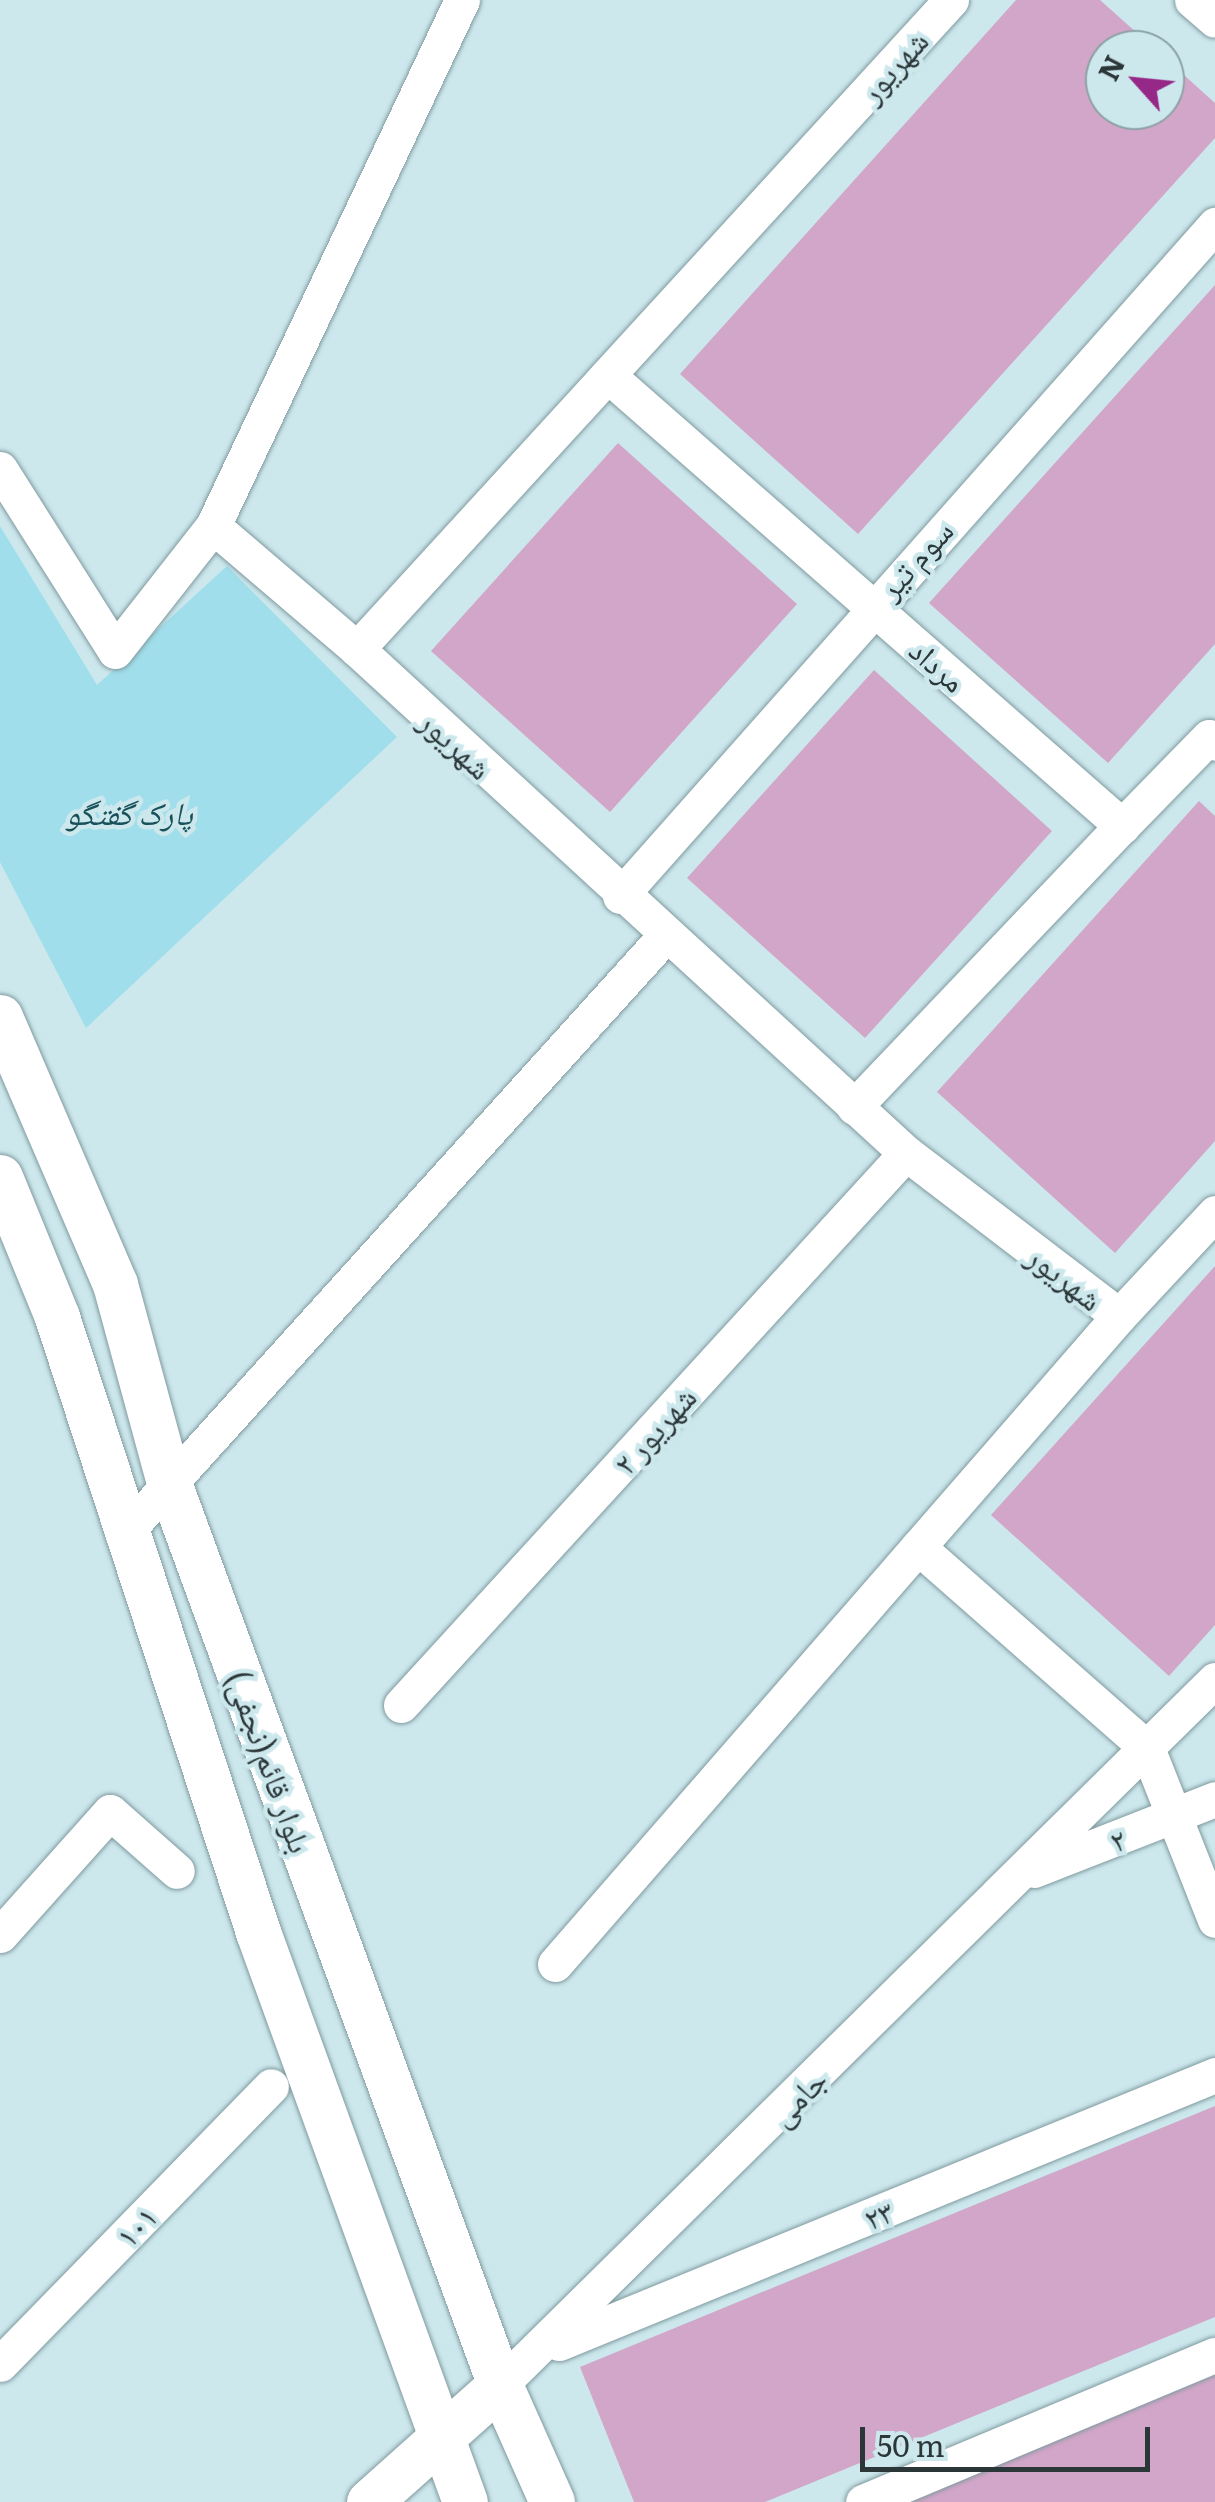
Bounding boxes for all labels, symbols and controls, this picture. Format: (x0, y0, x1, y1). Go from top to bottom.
street label: شهریور (849, 21, 935, 109)
north arrow (1085, 30, 1185, 130)
text: N (1086, 47, 1134, 87)
street label: سوم تیر (868, 510, 960, 606)
street label: مرداد (903, 629, 975, 699)
street label: شهریور (413, 700, 501, 786)
park label: پارک گفتگو (65, 792, 193, 830)
street label: شهریور (1021, 1235, 1111, 1317)
street label: شهریور ۲ (604, 1377, 702, 1481)
street label: بلوار قائم(نجفی) (220, 1665, 322, 1857)
street label: ۲ (1103, 1818, 1131, 1858)
street label: جامی (760, 2059, 834, 2133)
street label: ۲۳ (857, 2190, 899, 2236)
street label: ۱۰۱ (106, 2196, 164, 2254)
scale bar (865, 2407, 1155, 2469)
text: 50 m (877, 2422, 945, 2466)

